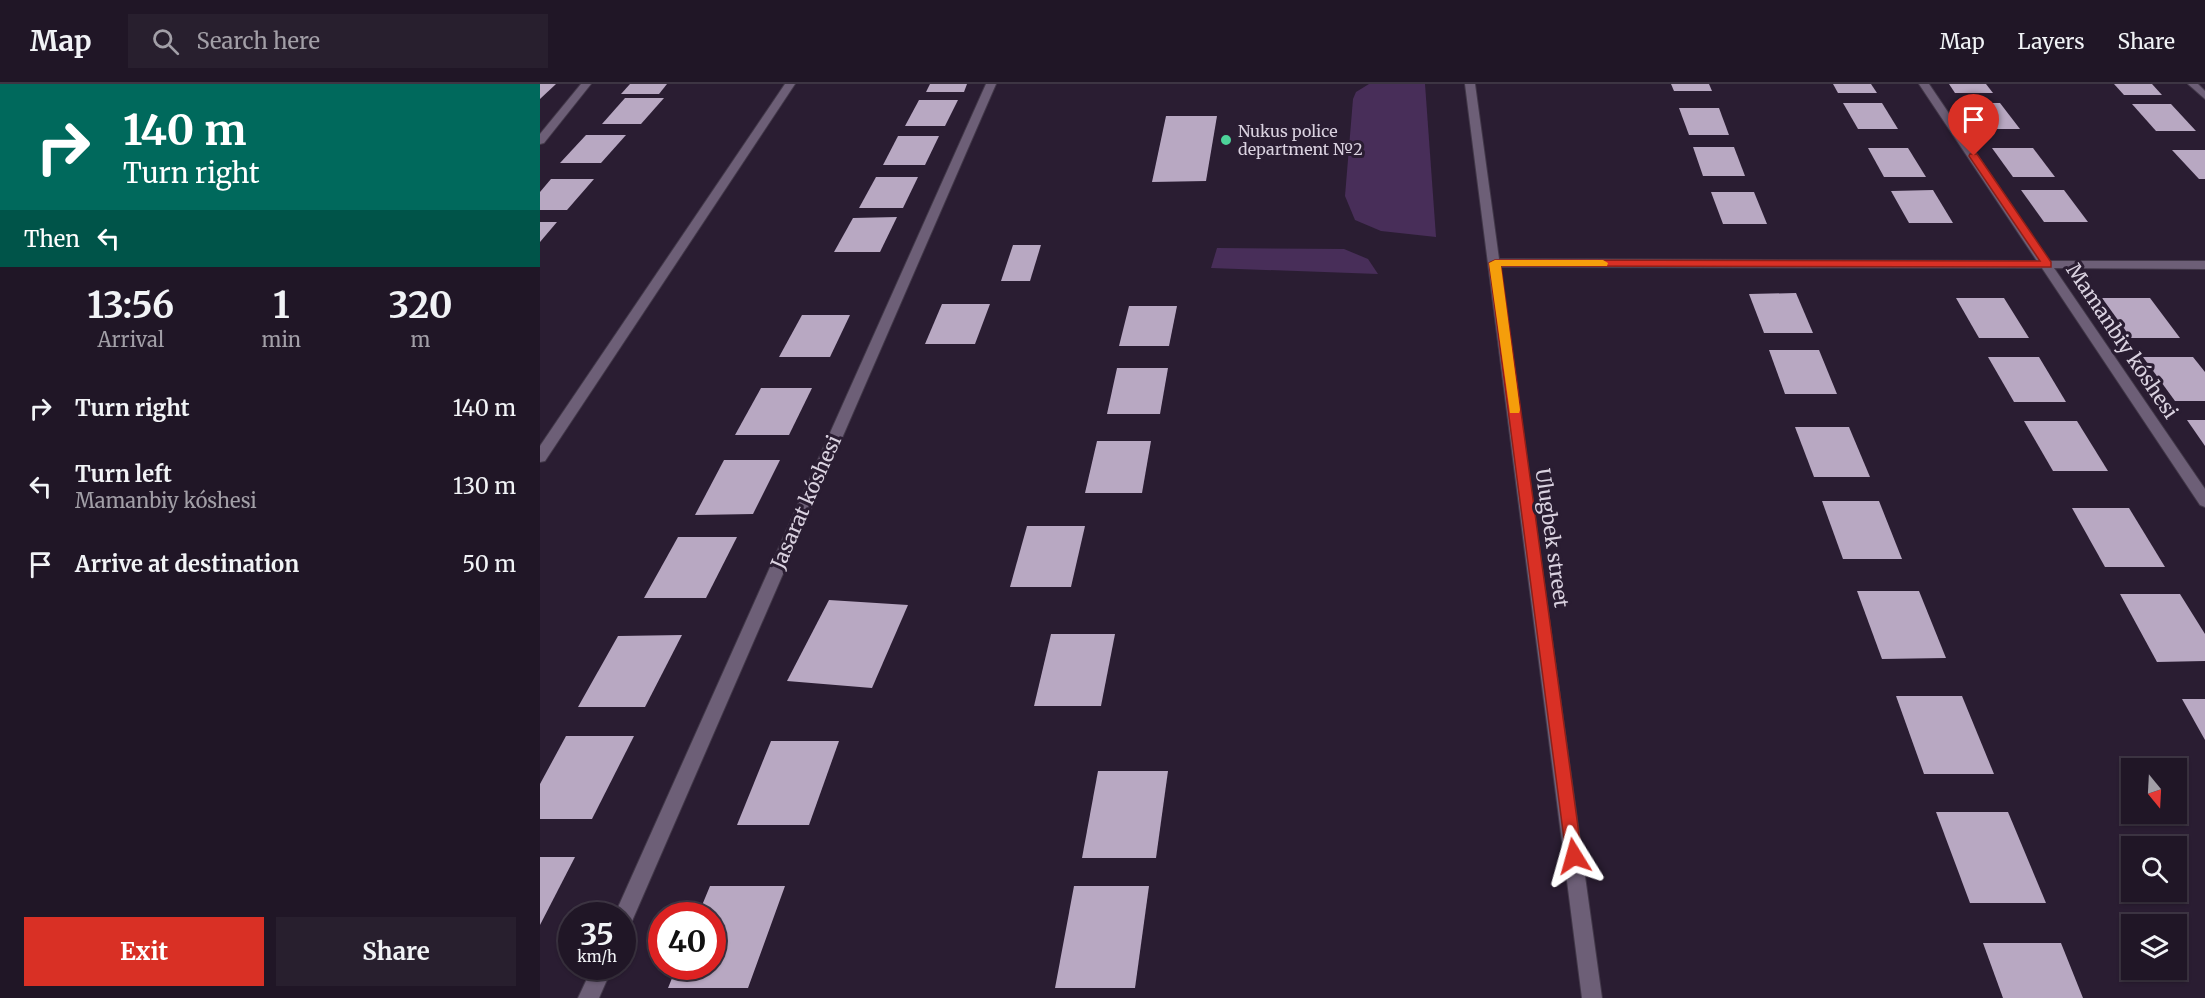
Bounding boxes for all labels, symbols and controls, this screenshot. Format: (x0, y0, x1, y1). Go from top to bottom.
search box (128, 14, 548, 68)
text: Map (30, 23, 92, 59)
icon: search (149, 25, 182, 58)
text: Search here (197, 27, 320, 55)
text: Map (1940, 28, 1985, 55)
text: Layers (2018, 28, 2085, 55)
text: Share (2118, 28, 2175, 55)
pin (1948, 94, 1999, 156)
icon: arrive (1957, 103, 1990, 136)
text: 140 m (123, 104, 246, 156)
icon: right (24, 108, 102, 186)
place label: Nukus police department №2 (1238, 121, 1363, 159)
marker: Nukus police department №2 (1219, 133, 1233, 147)
text: Turn right (123, 156, 260, 190)
icon: left (92, 222, 125, 255)
text: Then (24, 225, 80, 253)
street label: Mamanbiy kóshesi (2061, 258, 2184, 423)
text: 13:56 (87, 283, 174, 328)
text: 1 (273, 283, 290, 328)
text: 320 (388, 283, 453, 328)
text: Arrival (97, 327, 164, 352)
text: min (262, 327, 301, 352)
text: m (411, 327, 430, 352)
icon: right (24, 392, 57, 425)
text: Turn right (75, 394, 189, 422)
text: 140 m (453, 394, 516, 422)
street label: Jasarat kóshesi (764, 431, 846, 573)
text: Turn left (75, 460, 172, 488)
street label: Ulugbek street (1530, 467, 1575, 609)
icon: left (24, 470, 57, 503)
text: 130 m (453, 472, 516, 500)
text: Mamanbiy kóshesi (75, 488, 257, 513)
icon: arrive (24, 548, 57, 581)
text: Arrive at destination (75, 550, 299, 578)
text: 50 m (462, 550, 516, 578)
north arrow (2121, 758, 2187, 824)
map controls (2121, 758, 2187, 980)
position arrow (1542, 824, 1606, 888)
button: search (2121, 836, 2187, 902)
speed limit sign: 40 (648, 902, 726, 980)
button: layers (2121, 914, 2187, 980)
text: 35 (580, 915, 614, 953)
button: Exit (24, 917, 264, 986)
button: Share (276, 917, 516, 986)
text: km/h (577, 947, 617, 966)

